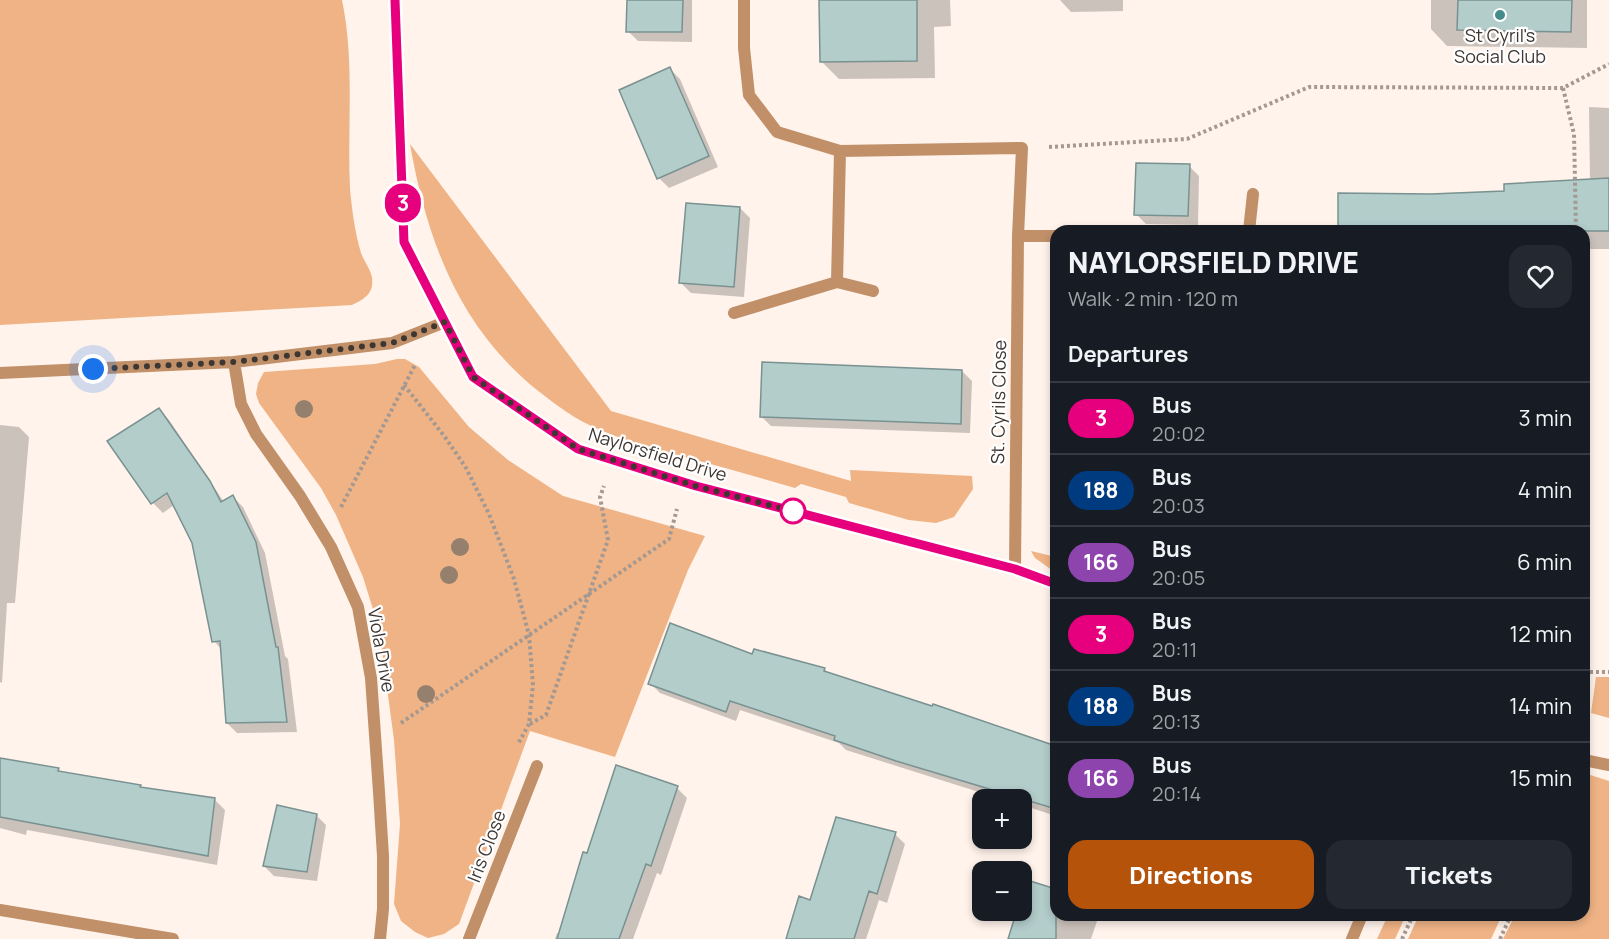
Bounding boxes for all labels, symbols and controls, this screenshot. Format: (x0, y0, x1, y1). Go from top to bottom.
marker: St Cyril's Social Club (1493, 8, 1507, 22)
place label: St Cyril's Social Club (1454, 23, 1546, 68)
line badge: 3 (384, 184, 422, 222)
text: 3 (397, 189, 409, 217)
text: NAYLORSFIELD DRIVE (1068, 243, 1359, 281)
button: heart (1509, 245, 1572, 308)
text: Walk · 2 min · 120 m (1068, 285, 1238, 312)
text: Departures (1068, 339, 1188, 369)
street label: St. Cyrils Close (985, 340, 1011, 464)
your location (78, 354, 108, 384)
text: Bus (1152, 390, 1192, 420)
text: 3 min (1519, 403, 1572, 433)
text: 3 (1095, 404, 1107, 432)
text: 20:02 (1152, 420, 1205, 447)
street label: Naylorsfield Drive (586, 422, 730, 486)
text: Bus (1152, 462, 1192, 492)
text: 4 min (1518, 475, 1572, 505)
text: 188 (1084, 476, 1118, 504)
text: 20:03 (1152, 492, 1205, 519)
unlabelled marker (780, 498, 806, 524)
text: Bus (1152, 534, 1192, 564)
text: 6 min (1517, 547, 1572, 577)
text: 166 (1083, 548, 1119, 576)
text: 20:05 (1152, 564, 1205, 591)
street label: Viola Drive (363, 606, 401, 694)
text: Bus (1152, 606, 1192, 636)
text: 12 min (1510, 619, 1572, 649)
text: 3 (1095, 620, 1107, 648)
text: 20:11 (1152, 636, 1197, 663)
text: Bus (1152, 678, 1192, 708)
text: 14 min (1509, 691, 1572, 721)
text: 188 (1084, 692, 1118, 720)
text: 20:13 (1152, 708, 1200, 735)
text: Bus (1152, 750, 1192, 780)
text: 15 min (1509, 763, 1572, 793)
text: 166 (1083, 764, 1119, 792)
text: 20:14 (1152, 780, 1201, 807)
map controls (972, 789, 1032, 921)
button: + (972, 789, 1032, 849)
street label: Iris Close (461, 806, 511, 886)
button: Directions (1068, 840, 1314, 909)
button: Tickets (1326, 840, 1572, 909)
button: − (972, 861, 1032, 921)

